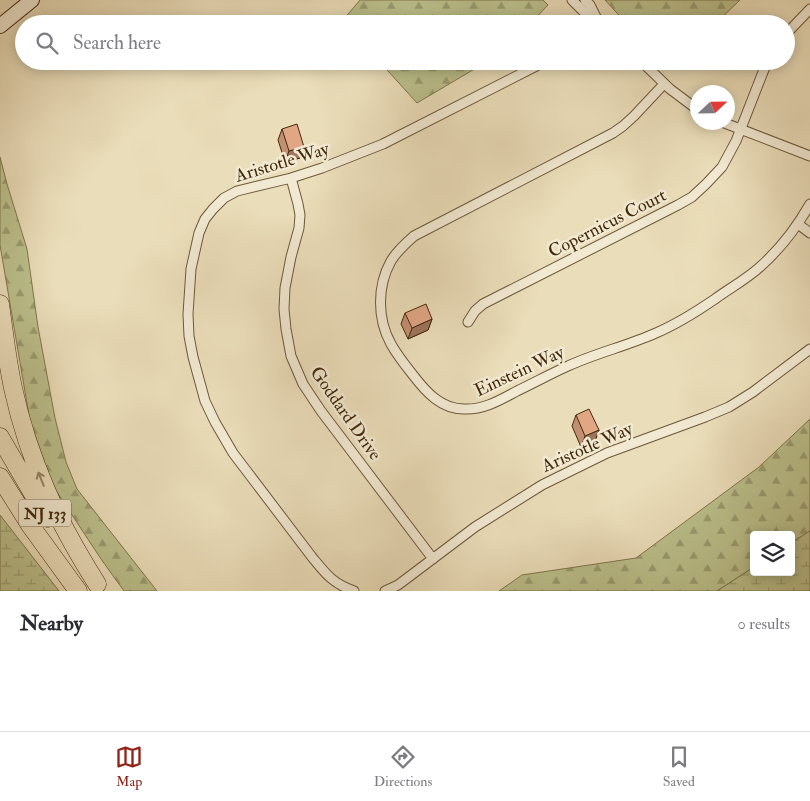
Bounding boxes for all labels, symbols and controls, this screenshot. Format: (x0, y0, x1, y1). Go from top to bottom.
search box (15, 15, 795, 70)
icon: search (33, 29, 61, 57)
text: Search here (73, 31, 161, 55)
north arrow (690, 85, 735, 130)
street label: Aristotle Way (231, 137, 333, 188)
street label: Copernicus Court (544, 184, 670, 263)
street label: Einstein Way (471, 340, 569, 402)
street label: Goddard Drive (305, 362, 387, 465)
street label: Aristotle Way (537, 417, 637, 478)
one-way arrow (36, 472, 45, 487)
road number: NJ 133 (19, 499, 71, 526)
map controls (750, 531, 795, 576)
button: layers (750, 531, 795, 576)
text: Nearby (20, 610, 83, 637)
text: 0 results (737, 614, 790, 634)
tab: Map (115, 743, 143, 790)
tab: Directions (374, 743, 432, 790)
tab: Saved (663, 743, 695, 790)

